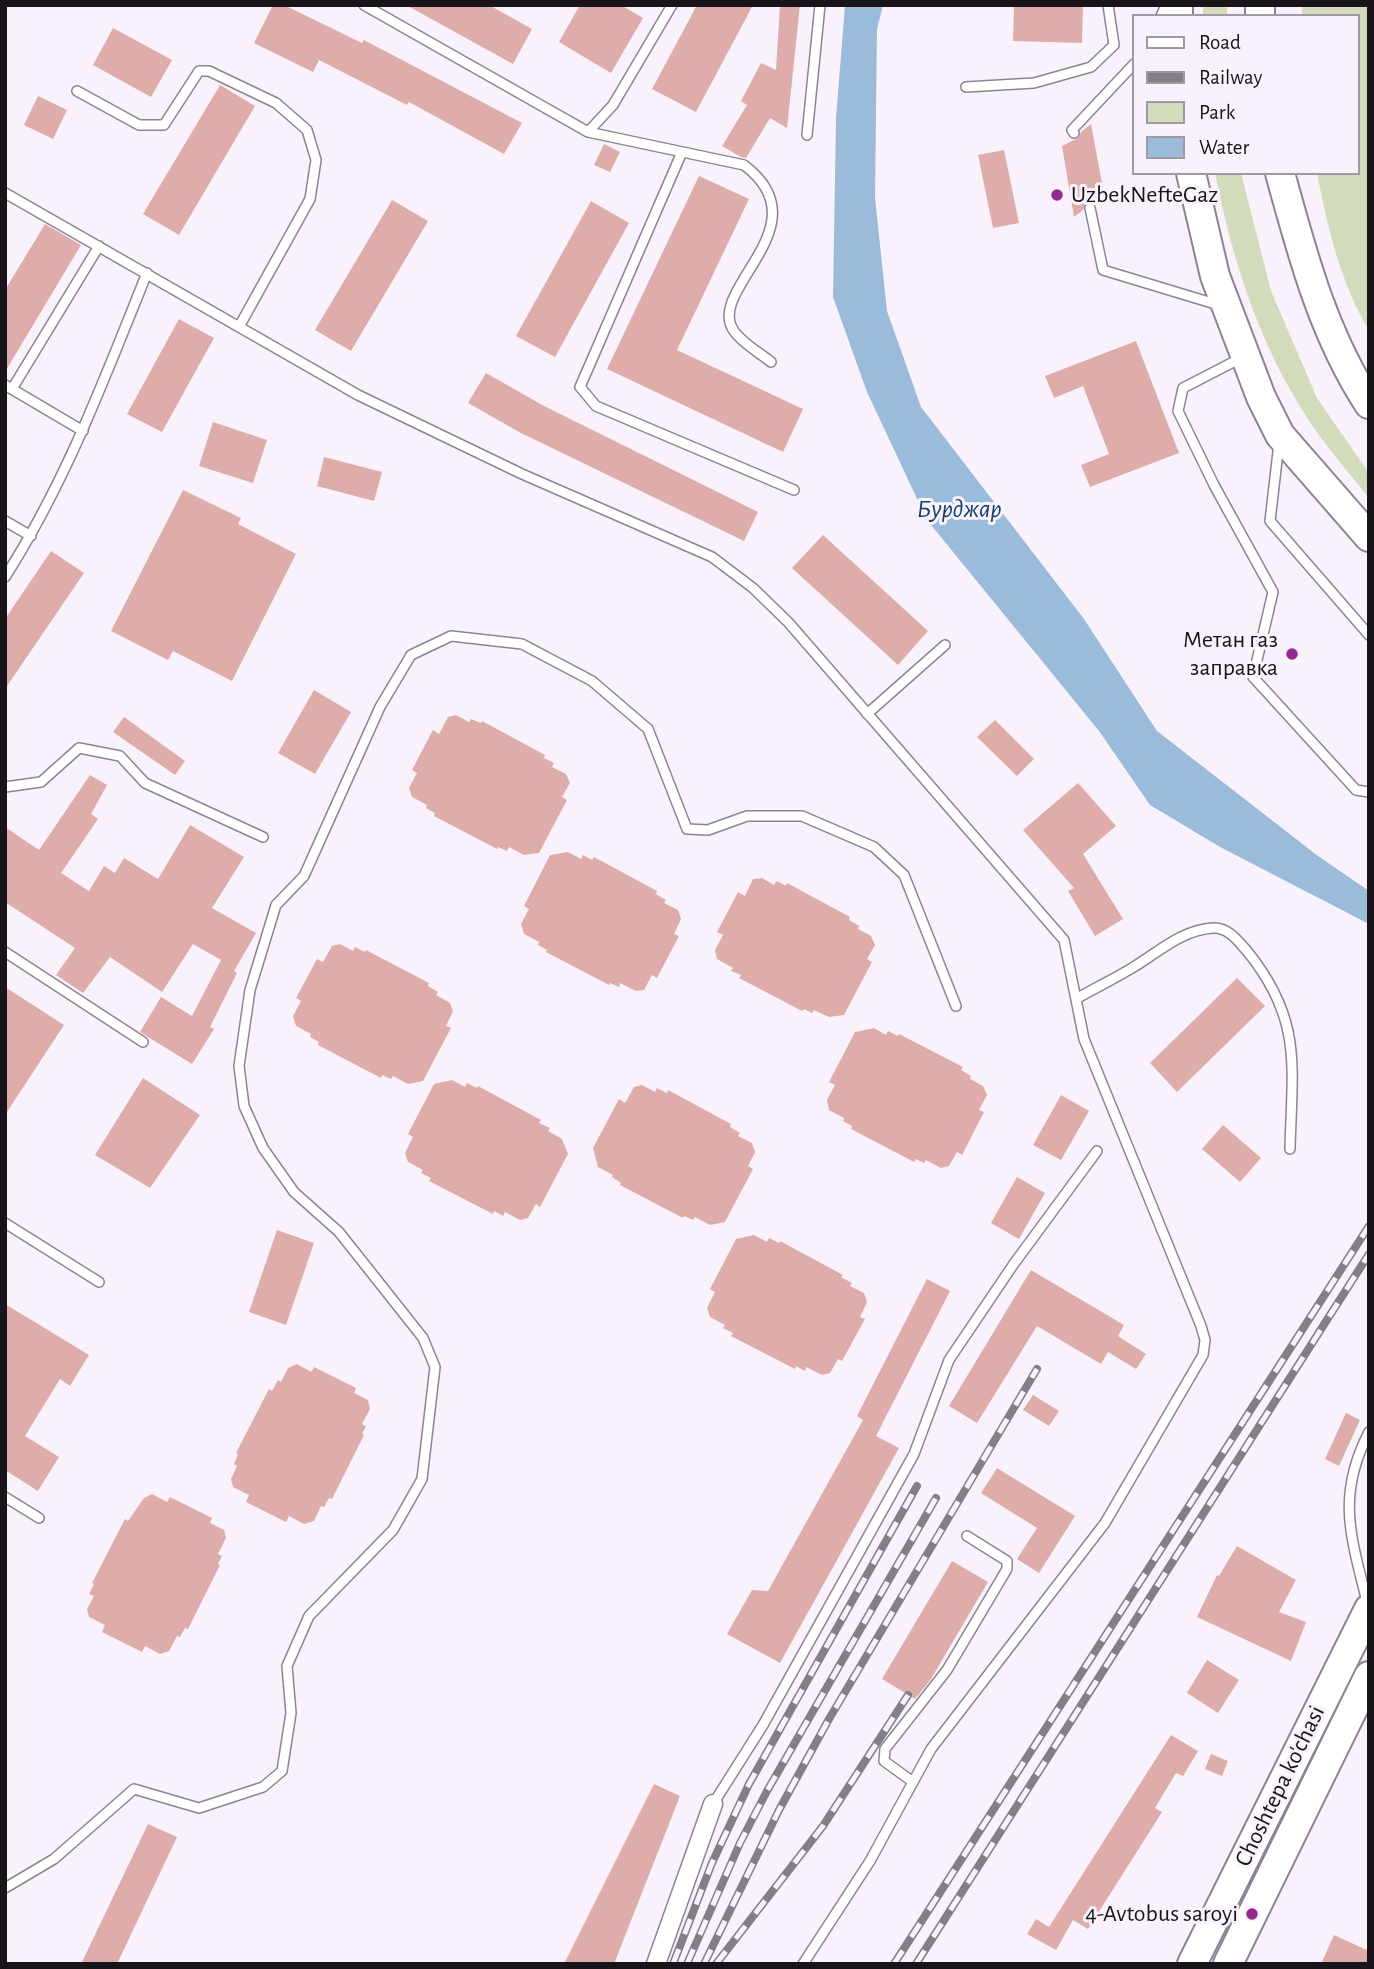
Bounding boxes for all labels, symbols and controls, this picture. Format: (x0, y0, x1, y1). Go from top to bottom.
legend (1132, 14, 1360, 175)
text: Road (1199, 32, 1241, 53)
text: Railway (1199, 67, 1262, 88)
text: Park (1199, 102, 1235, 123)
text: Water (1199, 137, 1249, 158)
place label: UzbekNefteGaz (1071, 181, 1218, 209)
marker: UzbekNefteGaz (1049, 187, 1065, 203)
water label: Бурджар (916, 493, 1002, 525)
place label: Метан газ заправка (1183, 626, 1278, 682)
marker: Метан газ заправка (1284, 646, 1300, 662)
street label: Choshtepa ko'chasi (1229, 1701, 1331, 1871)
place label: 4-Avtobus saroyi (1085, 1900, 1238, 1928)
marker: 4-Avtobus saroyi (1244, 1906, 1260, 1922)

